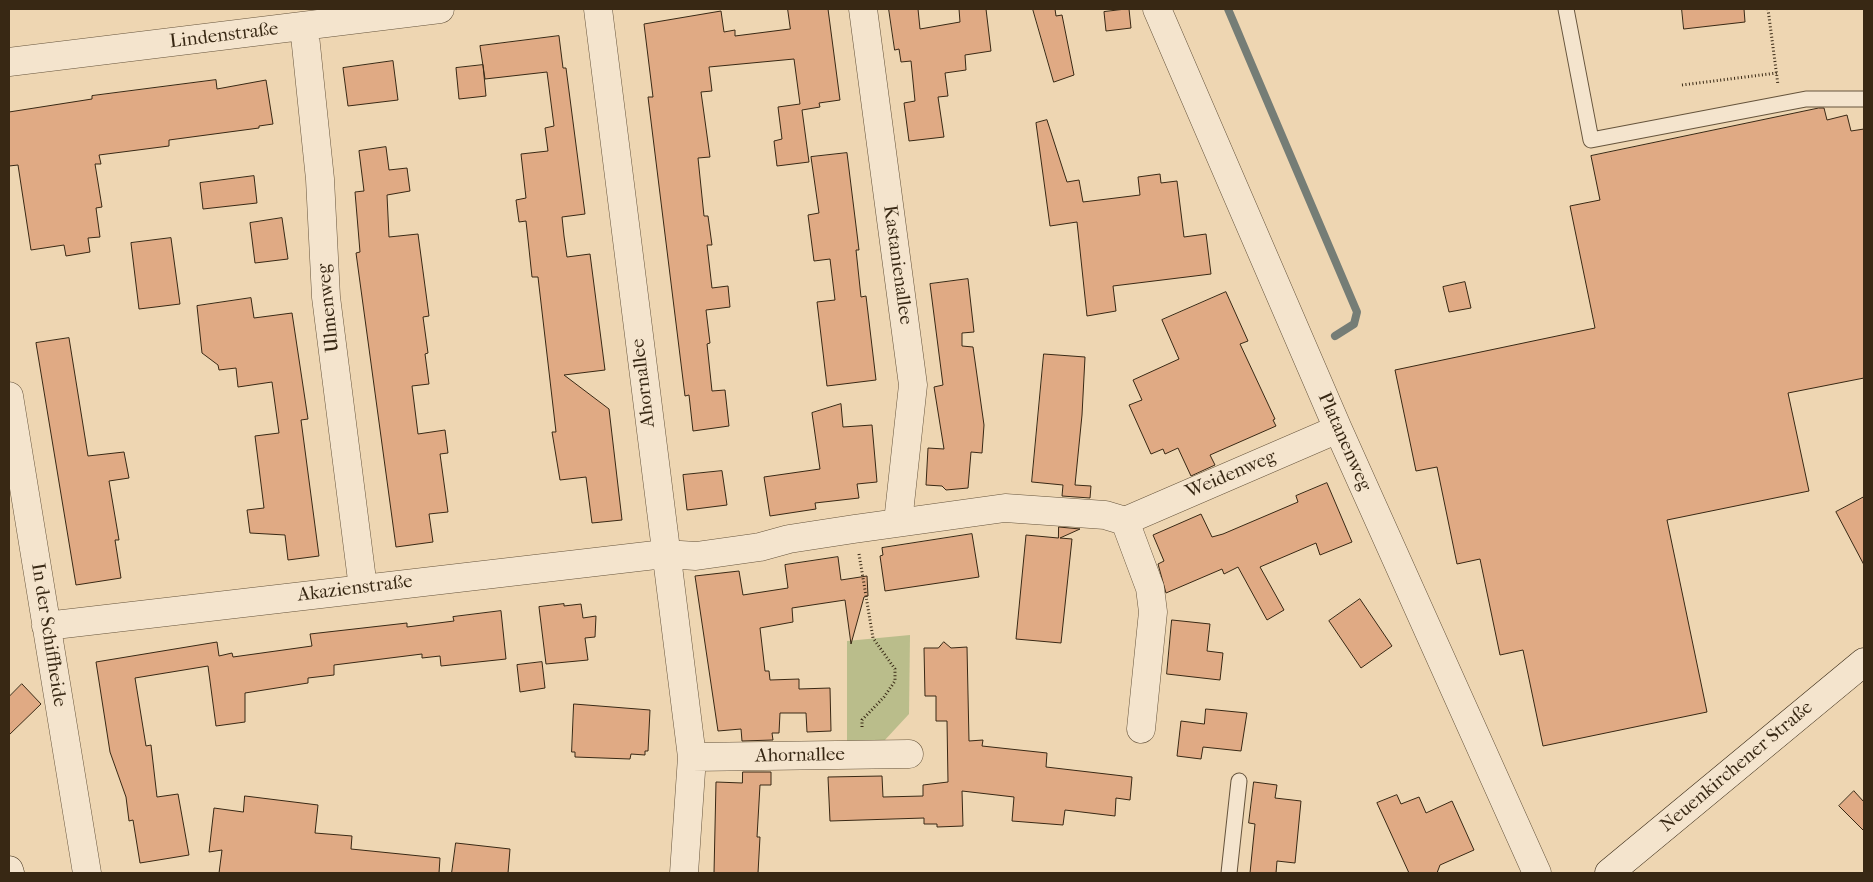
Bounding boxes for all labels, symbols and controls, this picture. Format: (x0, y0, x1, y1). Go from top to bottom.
street label: Lindenstraße (168, 18, 280, 54)
street label: Kastanienallee (877, 204, 917, 326)
street label: Ulmenweg (313, 262, 345, 354)
street label: Ahornallee (627, 337, 661, 429)
street label: Platanenweg (1312, 389, 1376, 495)
street label: Weidenweg (1182, 446, 1280, 504)
street label: In der Schiffheide (25, 562, 71, 708)
street label: Akazienstraße (296, 571, 414, 607)
street label: Neuenkirchener Straße (1656, 697, 1818, 837)
street label: Ahornallee (755, 744, 845, 768)

